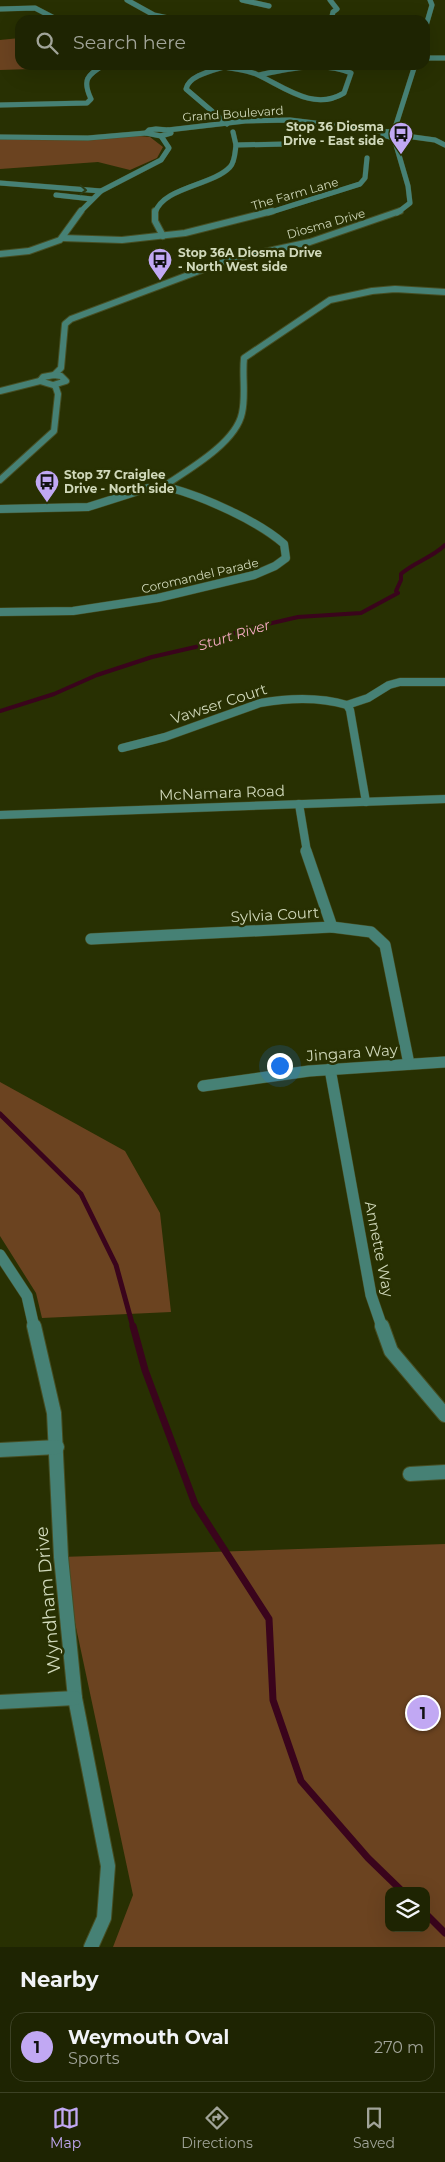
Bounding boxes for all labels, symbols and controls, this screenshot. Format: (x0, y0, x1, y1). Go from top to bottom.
search box (15, 15, 430, 70)
icon: search (33, 29, 61, 57)
text: Search here (73, 31, 186, 54)
street label: Grand Boulevard (182, 102, 284, 125)
place label: Stop 36 Diosma Drive - East side (283, 119, 384, 148)
bus stop icon: Stop 36 Diosma Drive - East side (388, 121, 414, 155)
street label: The Farm Lane (250, 174, 340, 213)
one-way arrow (80, 185, 88, 196)
street label: Diosma Drive (285, 205, 367, 242)
place label: Stop 36A Diosma Drive - North West side (178, 245, 322, 274)
bus stop icon: Stop 36A Diosma Drive - North West side (147, 247, 173, 281)
place label: Stop 37 Craiglee Drive - North side (64, 467, 175, 496)
bus stop icon: Stop 37 Craiglee Drive - North side (34, 469, 60, 503)
street label: Coromandel Parade (140, 555, 260, 596)
water label: Sturt River (196, 615, 272, 654)
street label: Vawser Court (168, 679, 269, 728)
street label: McNamara Road (159, 781, 285, 804)
street label: Sylvia Court (230, 903, 320, 926)
street label: Jingara Way (305, 1040, 399, 1065)
your location (267, 1053, 293, 1079)
street label: Annette Way (361, 1199, 398, 1299)
street label: Wyndham Drive (31, 1525, 65, 1675)
pin: 1 (407, 1694, 439, 1732)
map controls (385, 1887, 430, 1932)
button: layers (385, 1887, 430, 1932)
text: Nearby (20, 1967, 99, 1992)
text: Weymouth Oval (68, 2026, 229, 2049)
text: 1 (34, 2038, 40, 2057)
text: 270 m (374, 2038, 424, 2057)
text: Sports (68, 2049, 120, 2068)
tab: Map (50, 2104, 81, 2152)
tab: Directions (181, 2104, 253, 2152)
tab: Saved (353, 2104, 395, 2152)

